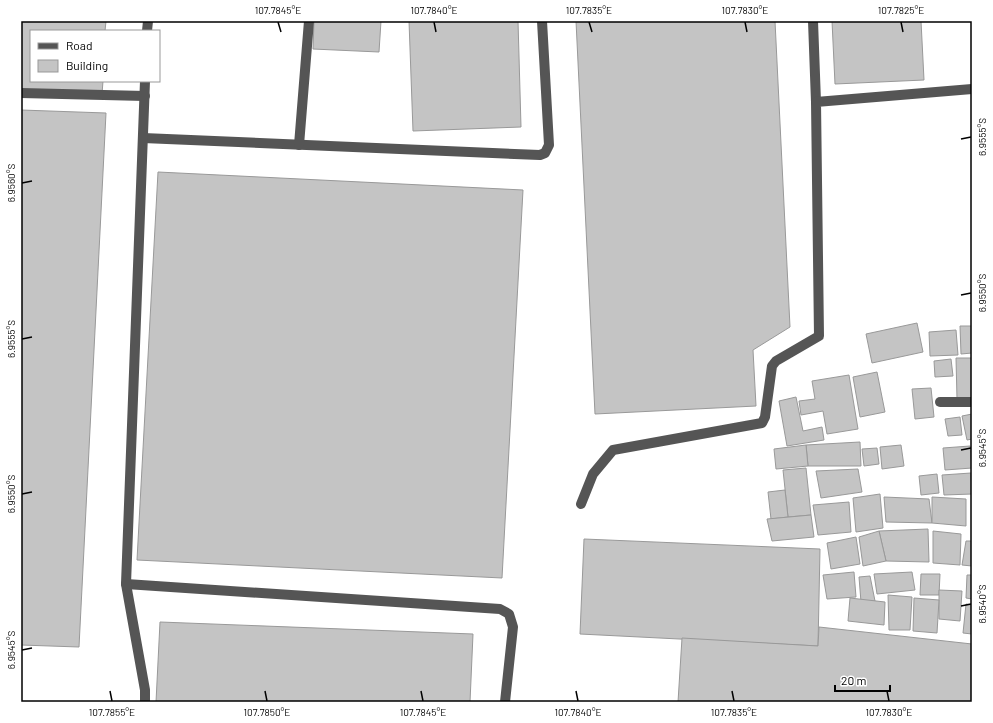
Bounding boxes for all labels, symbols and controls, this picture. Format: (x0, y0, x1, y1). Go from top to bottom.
text: 107.7845°E (255, 4, 301, 16)
text: 107.7840°E (410, 4, 458, 16)
text: 107.7835°E (566, 4, 612, 16)
text: 107.7830°E (722, 4, 768, 16)
text: 107.7825°E (878, 4, 924, 16)
legend (30, 30, 160, 82)
text: Road (66, 38, 93, 52)
text: Building (66, 58, 108, 72)
text: 6.9555°S (976, 118, 988, 156)
text: 6.9560°S (5, 163, 17, 202)
text: 6.9550°S (976, 273, 988, 312)
text: 6.9555°S (5, 320, 17, 358)
text: 6.9545°S (976, 429, 988, 467)
text: 6.9550°S (5, 474, 17, 513)
text: 6.9540°S (976, 584, 988, 624)
text: 6.9545°S (5, 631, 17, 669)
scale bar (835, 667, 890, 693)
text: 20 m (841, 673, 867, 687)
text: 107.7855°E (89, 706, 135, 718)
text: 107.7850°E (244, 706, 290, 718)
text: 107.7845°E (400, 706, 446, 718)
text: 107.7840°E (554, 706, 602, 718)
text: 107.7835°E (711, 706, 757, 718)
text: 107.7830°E (866, 706, 912, 718)

